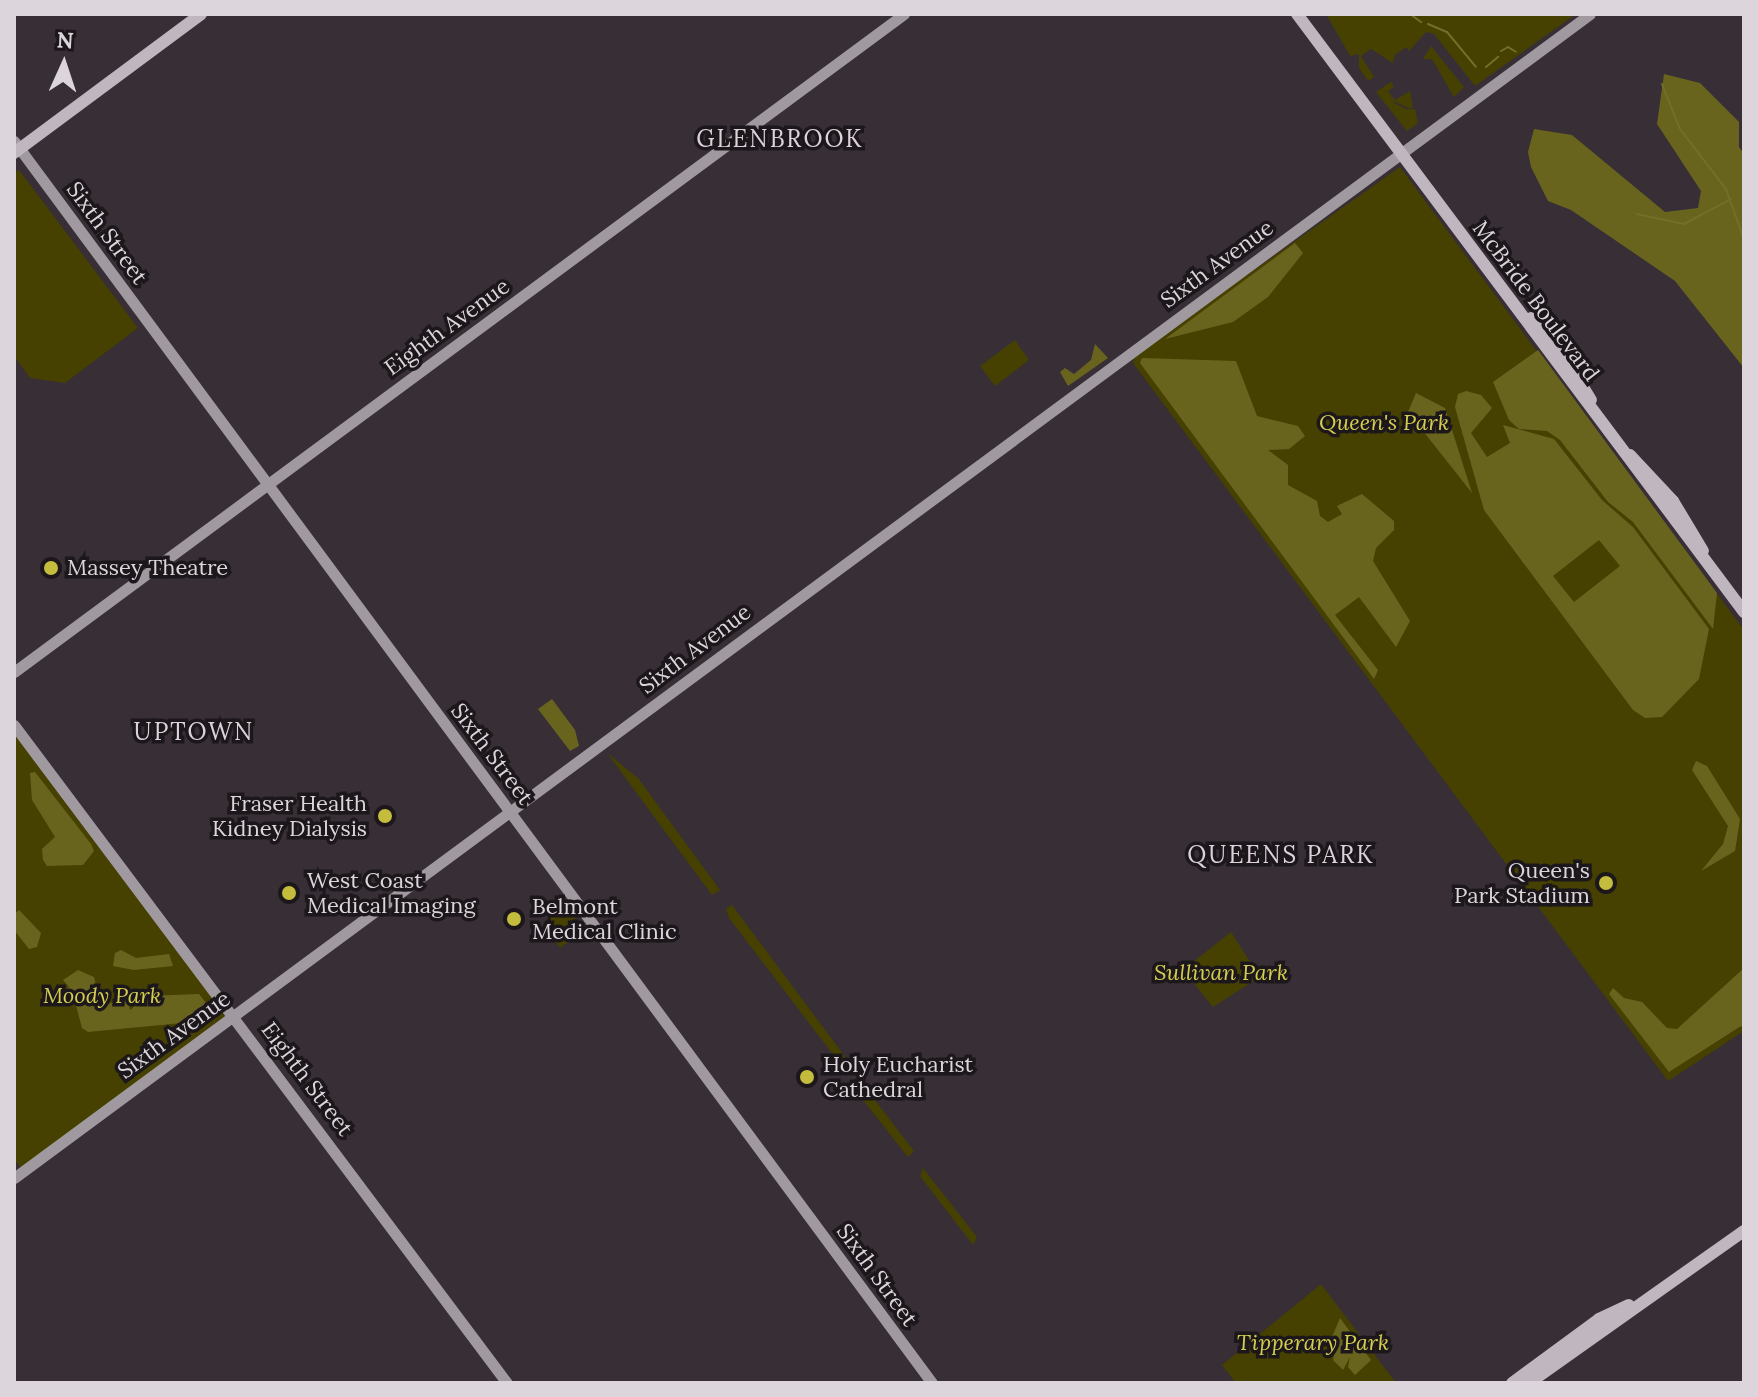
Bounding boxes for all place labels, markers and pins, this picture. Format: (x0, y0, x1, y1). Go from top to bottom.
place label: Massey Theatre (67, 555, 228, 581)
marker: Massey Theatre (42, 559, 60, 577)
place label: Fraser Health Kidney Dialysis (212, 790, 367, 842)
marker: Fraser Health Kidney Dialysis (374, 805, 396, 827)
place label: Queen's Park Stadium (1454, 857, 1590, 908)
place label: West Coast Medical Imaging (307, 867, 476, 918)
marker: Queen's Park Stadium (1597, 874, 1615, 892)
marker: West Coast Medical Imaging (278, 882, 300, 904)
place label: Belmont Medical Clinic (532, 893, 677, 944)
marker: Belmont Medical Clinic (503, 908, 525, 930)
place label: Holy Eucharist Cathedral (823, 1051, 973, 1102)
marker: Holy Eucharist Cathedral (798, 1068, 816, 1086)

